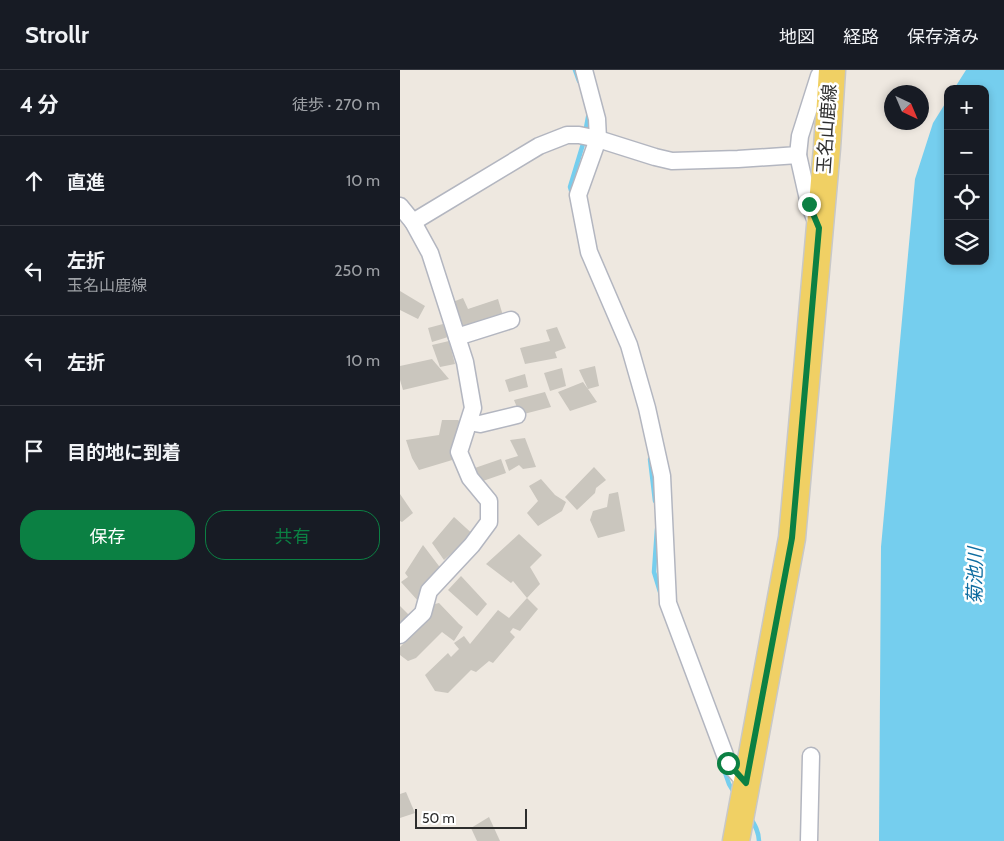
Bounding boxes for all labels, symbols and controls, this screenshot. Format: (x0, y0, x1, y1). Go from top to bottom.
text: Strollr (25, 20, 89, 49)
text: 地図 (779, 26, 815, 48)
text: 経路 (843, 26, 879, 48)
text: 保存済み (907, 26, 979, 48)
street label: 玉名山鹿線 (813, 83, 841, 175)
north arrow (884, 85, 929, 130)
map controls (944, 85, 989, 265)
button: + (944, 85, 989, 130)
text: 4 分 (20, 92, 59, 117)
text: 徒歩 · 270 m (292, 95, 380, 114)
button: − (944, 130, 989, 175)
icon: ahead (20, 167, 48, 195)
text: 直進 (67, 171, 105, 194)
text: 10 m (346, 171, 380, 190)
button: locate (944, 175, 989, 220)
route end (798, 193, 821, 216)
button: layers (944, 220, 989, 265)
text: 左折 (67, 249, 105, 272)
icon: left (20, 257, 48, 285)
text: 250 m (334, 261, 380, 280)
text: 玉名山鹿線 (67, 276, 147, 295)
icon: left (20, 347, 48, 375)
text: 左折 (67, 351, 105, 374)
text: 10 m (346, 351, 380, 370)
icon: arrive (20, 437, 48, 465)
text: 目的地に到着 (67, 441, 181, 464)
button: 保存 (20, 510, 195, 560)
button: 共有 (205, 510, 380, 560)
water label: 菊池川 (963, 545, 987, 605)
route start (717, 752, 740, 775)
scale bar (415, 806, 528, 829)
text: 50 m (422, 809, 455, 827)

